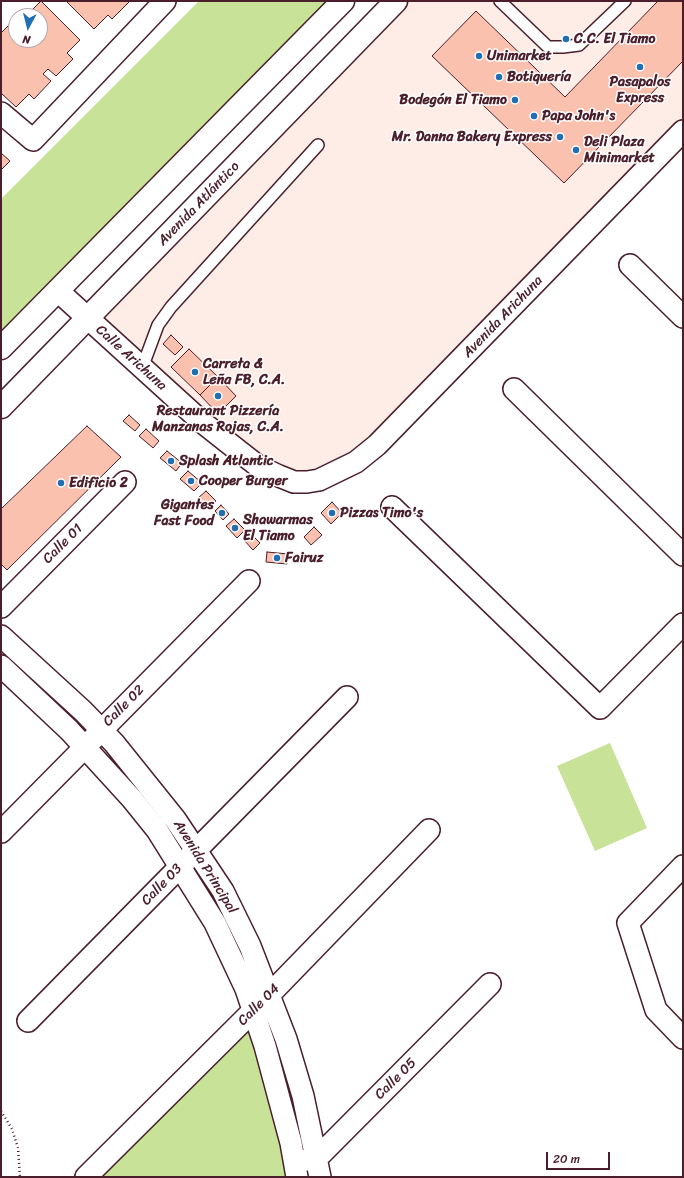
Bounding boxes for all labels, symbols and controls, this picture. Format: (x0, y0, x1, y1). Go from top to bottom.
north arrow (8, 8, 48, 48)
text: N (22, 30, 32, 49)
place label: C.C. El Tiamo (574, 31, 655, 47)
marker: C.C. El Tiamo (561, 34, 571, 44)
place label: Unimarket (487, 48, 551, 64)
marker: Unimarket (474, 51, 484, 61)
marker: Pasapalos Express (635, 62, 645, 72)
place label: Botiquería (507, 69, 571, 85)
marker: Botiquería (494, 72, 504, 82)
place label: Pasapalos Express (610, 74, 670, 106)
place label: Bodegón El Tiamo (399, 92, 507, 108)
marker: Bodegón El Tiamo (510, 95, 520, 105)
place label: Papa John's (542, 108, 615, 124)
marker: Papa John's (529, 111, 539, 121)
place label: Mr. Danna Bakery Express (392, 129, 552, 145)
marker: Mr. Danna Bakery Express (555, 132, 565, 142)
place label: Deli Plaza Minimarket (584, 134, 655, 166)
marker: Deli Plaza Minimarket (571, 145, 581, 155)
street label: Avenida Atlántico (155, 158, 243, 250)
street label: Avenida Arichuna (460, 272, 546, 362)
street label: Calle Arichuna (92, 322, 170, 394)
place label: Carreta & Leña FB, C.A. (203, 356, 285, 388)
marker: Carreta & Leña FB, C.A. (190, 367, 200, 377)
marker: Restaurant Pizzería Manzanas Rojas, C.A. (213, 391, 223, 401)
place label: Restaurant Pizzería Manzanas Rojas, C.A. (152, 403, 284, 436)
place label: Splash Atlantic (179, 453, 274, 469)
marker: Splash Atlantic (166, 456, 176, 466)
place label: Cooper Burger (199, 473, 288, 489)
place label: Edificio 2 (69, 475, 128, 491)
marker: Cooper Burger (186, 476, 196, 486)
marker: Edificio 2 (56, 478, 66, 488)
place label: Gigantes Fast Food (154, 497, 214, 530)
place label: Pizzas Timo's (340, 505, 423, 521)
marker: Gigantes Fast Food (217, 508, 227, 518)
marker: Pizzas Timo's (327, 508, 337, 518)
place label: Shawarmas El Tiamo (243, 512, 313, 544)
street label: Calle 01 (40, 521, 86, 567)
marker: Shawarmas El Tiamo (230, 523, 240, 533)
place label: Fairuz (285, 550, 323, 566)
marker: Fairuz (272, 553, 282, 563)
street label: Calle 02 (100, 682, 148, 730)
street label: Avenida Principal (169, 817, 241, 917)
street label: Calle 03 (138, 861, 186, 909)
street label: Calle 04 (235, 981, 283, 1029)
street label: Calle 05 (372, 1055, 420, 1103)
scale bar (548, 1144, 612, 1170)
text: 20 m (553, 1148, 580, 1170)

